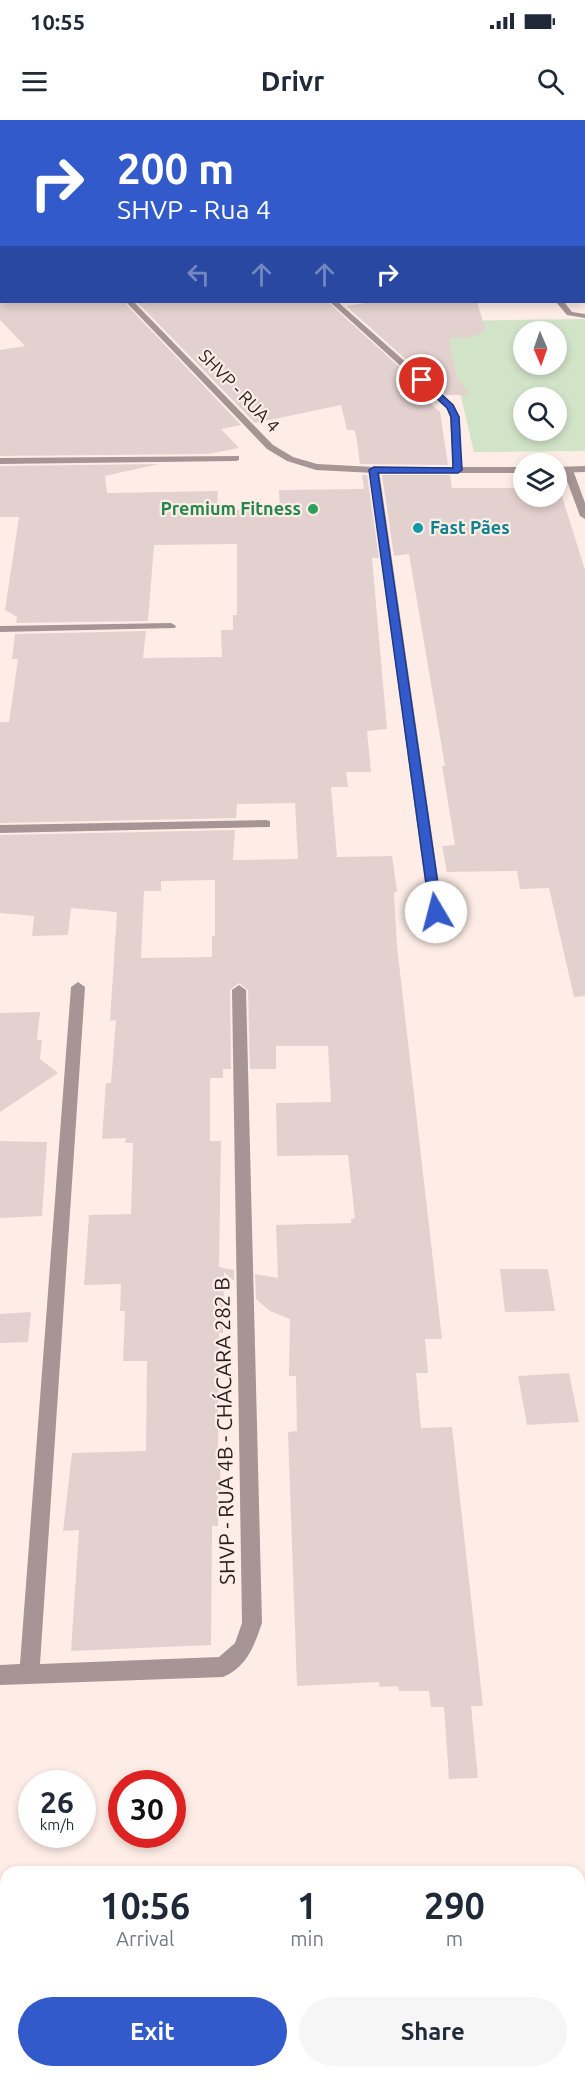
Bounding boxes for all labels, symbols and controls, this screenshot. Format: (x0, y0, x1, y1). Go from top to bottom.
text: 10:55 (30, 9, 85, 34)
icon: menu (18, 65, 51, 98)
icon: search (534, 65, 567, 98)
text: Drivr (261, 66, 324, 96)
icon: right (18, 144, 96, 222)
text: 200 m (117, 145, 234, 192)
text: SHVP - Rua 4 (117, 194, 271, 224)
icon: left (182, 258, 215, 291)
icon: ahead (245, 258, 278, 291)
icon: ahead (308, 258, 341, 291)
icon: right (371, 258, 404, 291)
north arrow (513, 321, 567, 375)
map controls (513, 321, 567, 507)
street label: SHVP - RUA 4 (195, 345, 284, 436)
pin (396, 354, 447, 405)
icon: arrive (405, 363, 438, 396)
button: search (513, 387, 567, 441)
button: layers (513, 453, 567, 507)
place label: Premium Fitness (160, 498, 301, 518)
marker: Premium Fitness (306, 502, 320, 516)
place label: Fast Pães (430, 517, 510, 537)
marker: Fast Pães (411, 521, 425, 535)
position arrow (404, 880, 468, 944)
street label: SHVP - RUA 4B - CHÁCARA 282 B (209, 1277, 239, 1585)
speed limit sign: 30 (108, 1770, 186, 1848)
text: 26 (40, 1785, 74, 1819)
text: km/h (40, 1816, 74, 1833)
text: 10:56 (100, 1885, 190, 1926)
text: 1 (297, 1885, 317, 1926)
text: 290 (424, 1885, 485, 1926)
text: Arrival (116, 1927, 174, 1950)
text: min (290, 1927, 324, 1950)
text: m (446, 1927, 463, 1950)
button: Exit (18, 1997, 287, 2066)
button: Share (299, 1997, 567, 2066)

